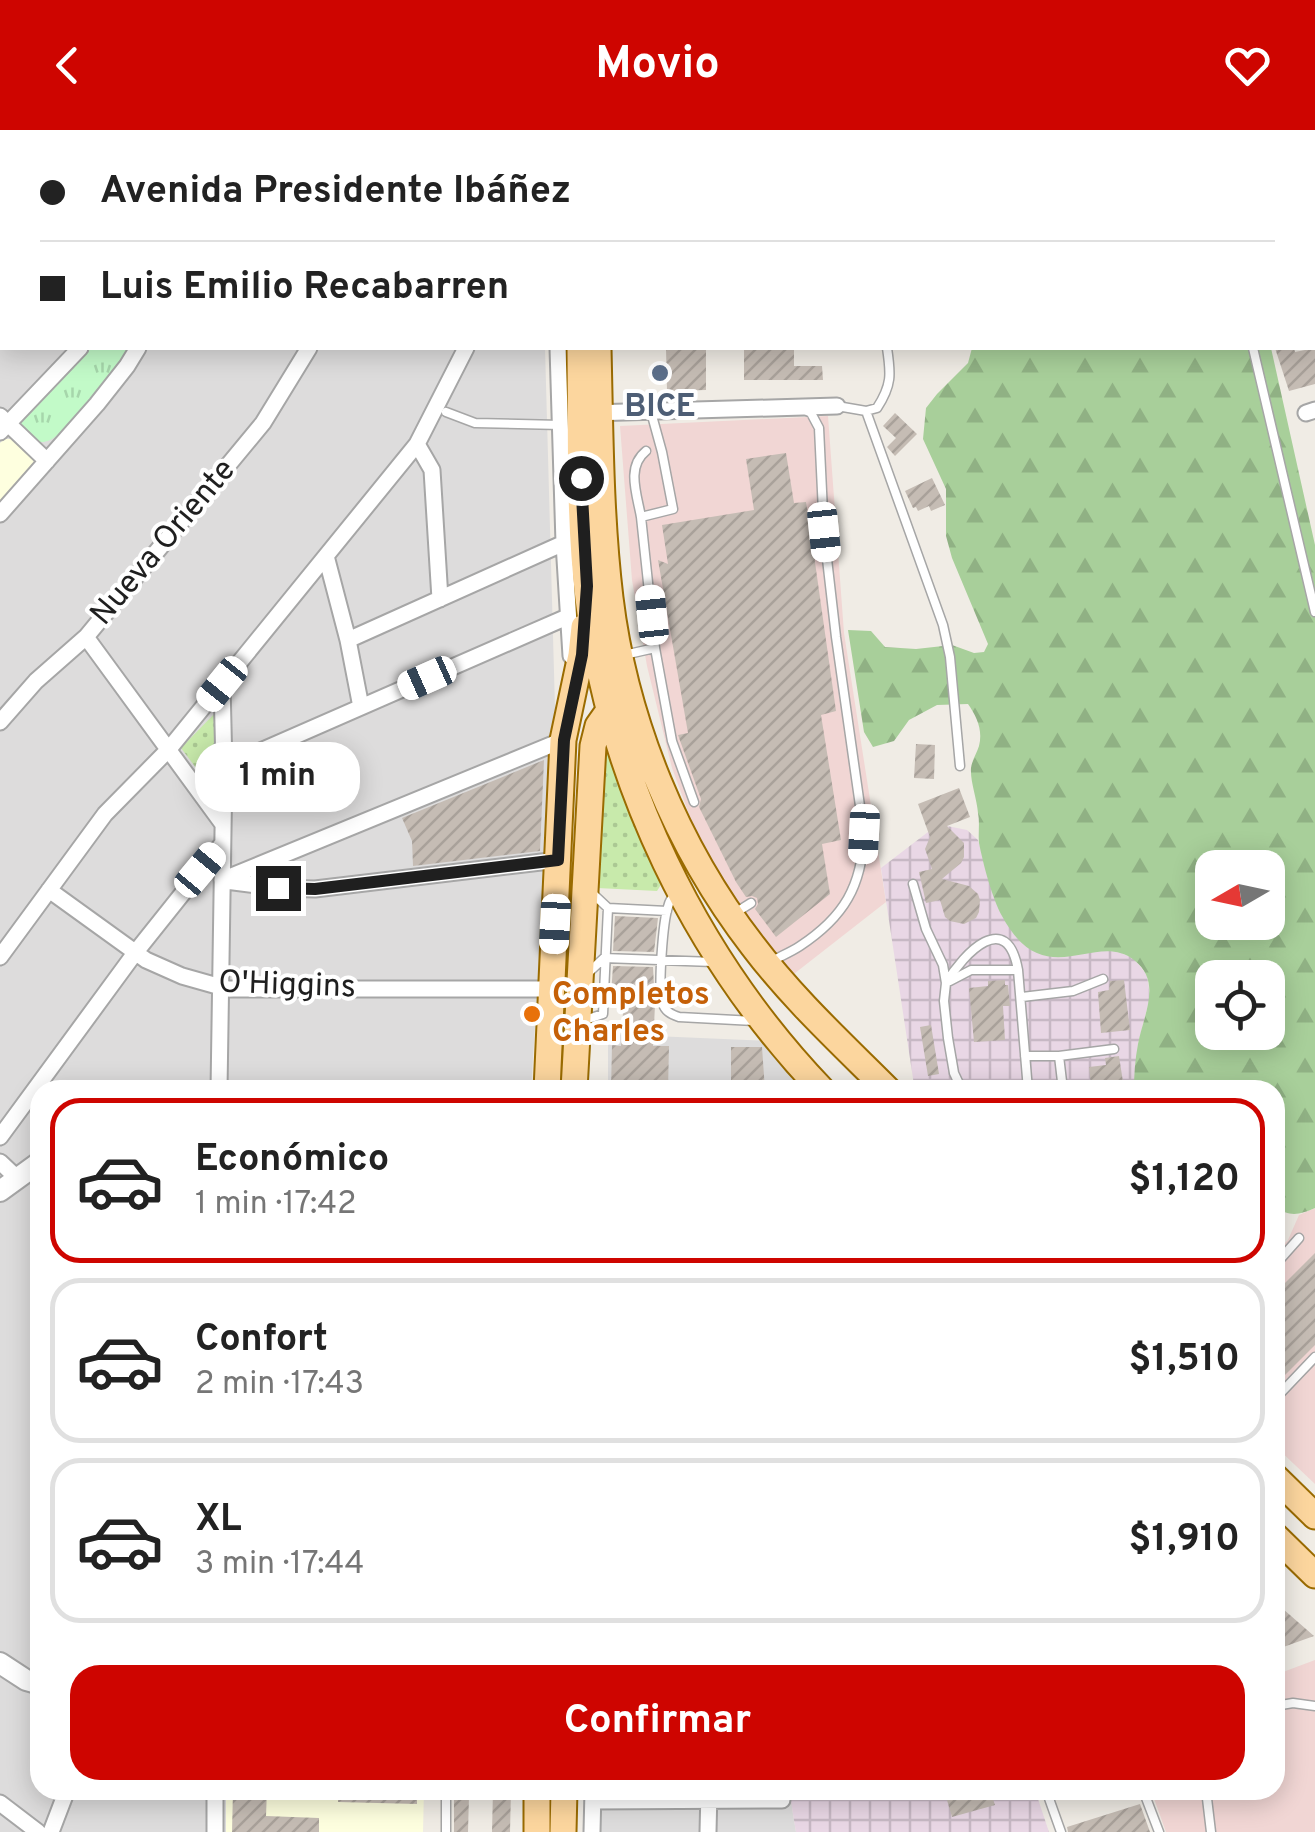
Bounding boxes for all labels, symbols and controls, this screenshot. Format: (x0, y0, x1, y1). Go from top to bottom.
text: Movio (595, 37, 720, 94)
icon: back (40, 38, 95, 93)
icon: heart (1220, 38, 1275, 93)
text: Avenida Presidente Ibáñez (100, 168, 571, 217)
text: Luis Emilio Recabarren (100, 264, 509, 313)
marker: BICE (649, 362, 671, 384)
place label: BICE (624, 388, 696, 428)
street label: Nueva Oriente (83, 452, 245, 634)
route start (559, 456, 604, 501)
car (806, 501, 842, 563)
car (634, 584, 670, 646)
car (191, 651, 253, 717)
car (393, 652, 461, 704)
callout: 1 min (196, 743, 360, 813)
text: 1 min (239, 757, 316, 797)
car (847, 803, 881, 865)
car (169, 837, 231, 903)
north arrow (1195, 850, 1285, 940)
map controls (1195, 850, 1285, 1050)
route end (256, 866, 301, 911)
car (538, 893, 572, 955)
button: locate (1195, 960, 1285, 1050)
street label: O'Higgins (217, 964, 357, 1008)
place label: Completos Charles (552, 976, 710, 1053)
marker: Completos Charles (521, 1003, 543, 1025)
icon: car (75, 1136, 165, 1226)
text: Económico (195, 1136, 389, 1185)
text: $1,120 (1129, 1156, 1240, 1205)
text: 1 min · 17:42 (195, 1185, 357, 1225)
icon: car (75, 1316, 165, 1406)
text: Confort (195, 1316, 328, 1365)
text: $1,510 (1129, 1336, 1240, 1385)
text: 2 min · 17:43 (195, 1365, 364, 1405)
icon: car (75, 1496, 165, 1586)
text: XL (195, 1496, 242, 1545)
text: $1,910 (1128, 1516, 1240, 1565)
text: 3 min · 17:44 (195, 1545, 364, 1585)
button: Confirmar (70, 1665, 1245, 1780)

